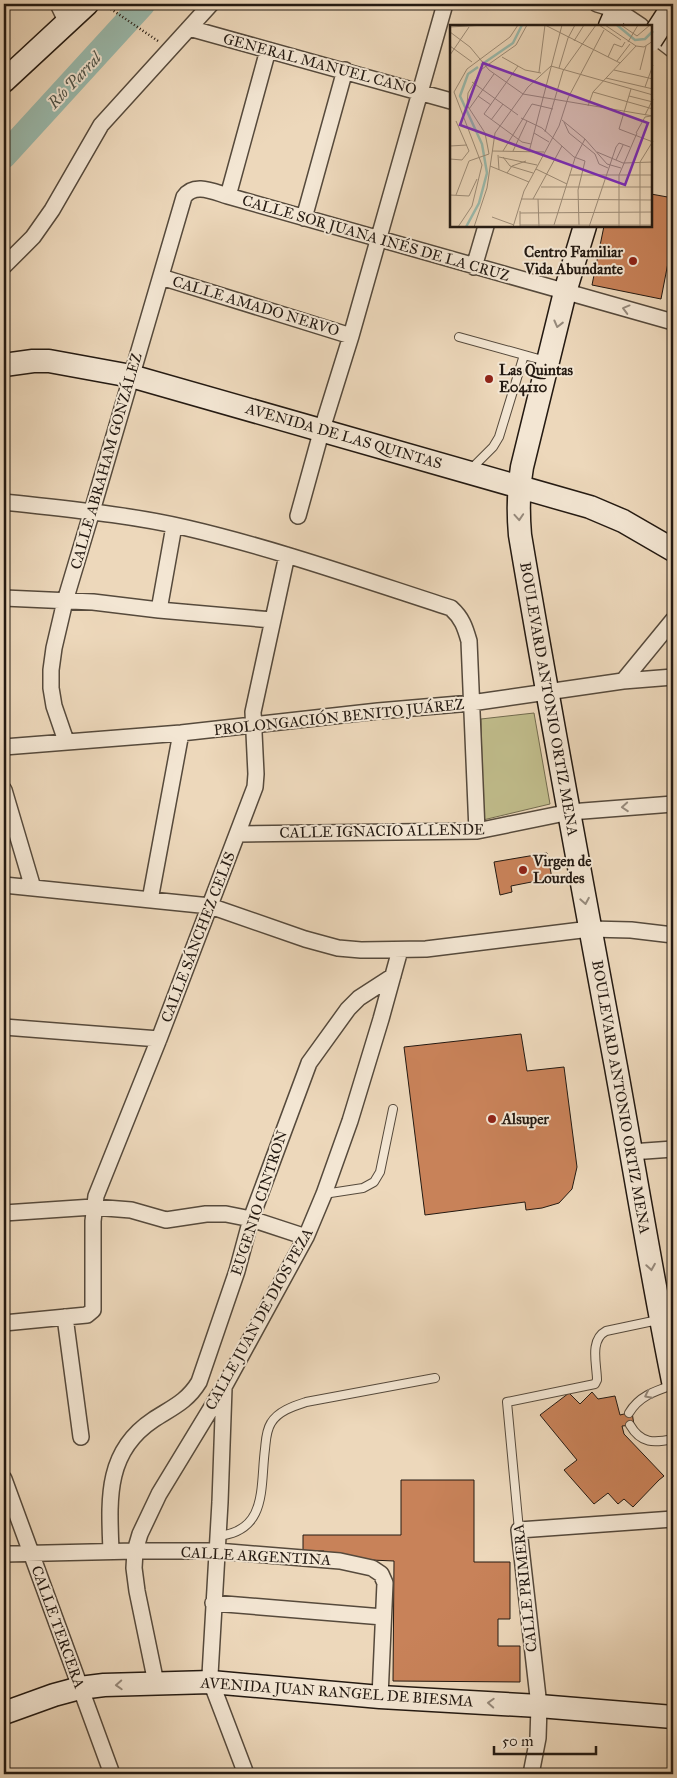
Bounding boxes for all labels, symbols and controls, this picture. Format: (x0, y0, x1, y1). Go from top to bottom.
inset map (450, 25, 652, 228)
street label: GENERAL MANUEL CANO (221, 29, 419, 99)
water label: Río Parral (43, 47, 106, 113)
street label: CALLE SOR JUANA INÉS DE LA CRUZ (240, 190, 512, 286)
place label: Centro Familiar Vida Abundante (524, 243, 624, 278)
marker: Centro Familiar Vida Abundante (627, 255, 639, 267)
street label: CALLE AMADO NERVO (170, 272, 342, 340)
one-way arrow (622, 304, 631, 315)
one-way arrow (553, 319, 564, 328)
street label: CALLE ABRAHAM GONZÁLEZ (65, 350, 146, 571)
place label: Las Quintas E04110 (499, 361, 574, 397)
marker: Las Quintas E04110 (483, 373, 495, 385)
street label: AVENIDA DE LAS QUINTAS (243, 399, 444, 473)
one-way arrow (513, 513, 524, 521)
street label: BOULEVARD ANTONIO ORTIZ MENA (516, 561, 582, 837)
street label: PROLONGACIÓN BENITO JUÁREZ (213, 694, 465, 740)
one-way arrow (620, 802, 628, 813)
street label: CALLE IGNACIO ALLENDE (279, 820, 485, 842)
street label: CALLE SÁNCHEZ CELIS (156, 849, 239, 1025)
place label: Virgen de Lourdes (532, 852, 592, 887)
marker: Virgen de Lourdes (517, 864, 529, 876)
one-way arrow (580, 896, 590, 905)
street label: BOULEVARD ANTONIO ORTIZ MENA (588, 959, 654, 1235)
place label: Alsuper (501, 1110, 549, 1129)
marker: Alsuper (486, 1113, 498, 1125)
street label: EUGENIO CINTRON (227, 1128, 291, 1278)
street label: CALLE JUAN DE DIOS PEZA (201, 1225, 318, 1414)
one-way arrow (645, 1263, 655, 1272)
one-way arrow (644, 1389, 653, 1399)
street label: CALLE PRIMERA (509, 1523, 541, 1653)
street label: CALLE ARGENTINA (180, 1543, 332, 1569)
street label: CALLE TERCERA (27, 1563, 89, 1691)
street label: AVENIDA JUAN RANGEL DE BIESMA (199, 1673, 474, 1712)
one-way arrow (115, 1679, 123, 1690)
one-way arrow (486, 1698, 494, 1709)
scale bar (494, 1723, 597, 1755)
text: 50 m (502, 1732, 534, 1750)

